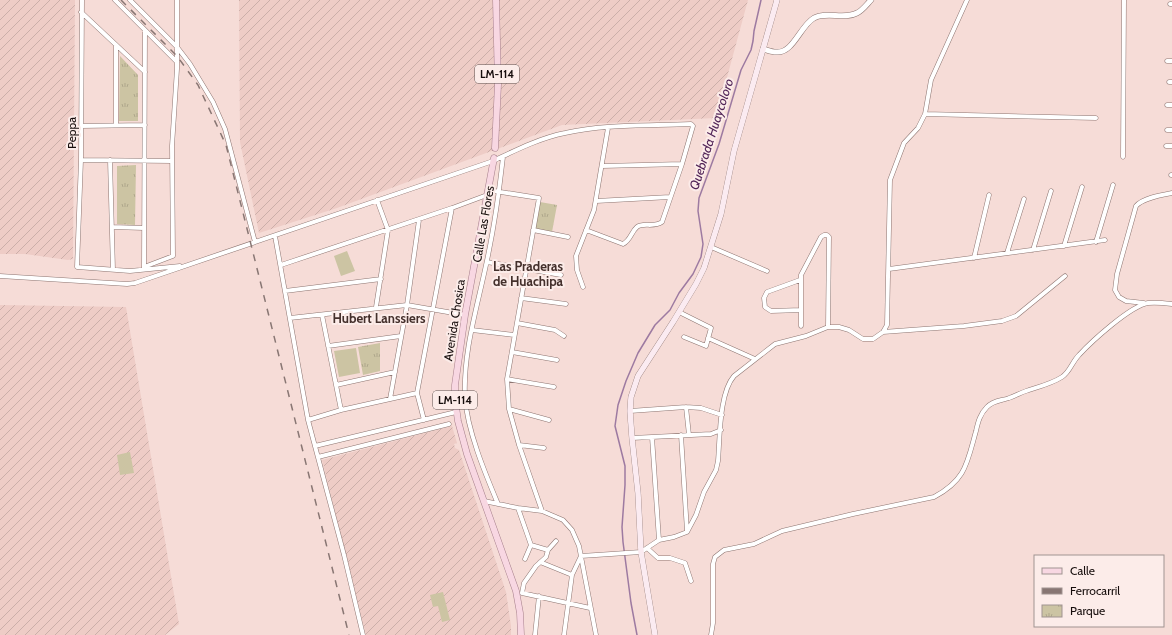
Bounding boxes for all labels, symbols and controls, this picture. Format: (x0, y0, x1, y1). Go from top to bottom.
road number: LM-114 (475, 65, 519, 83)
water label: Quebrada Huaycoloro (685, 76, 737, 192)
street label: Peppa (64, 117, 79, 149)
street label: Calle Las Flores (469, 185, 497, 263)
district label: Las Praderas de Huachipa (493, 258, 564, 289)
street label: Avenida Chosica (440, 278, 468, 362)
district label: Hubert Lanssiers (332, 310, 426, 326)
road number: LM-114 (433, 391, 477, 409)
legend (1034, 555, 1164, 627)
text: Calle (1070, 563, 1095, 578)
text: Ferrocarril (1070, 583, 1120, 598)
text: Parque (1070, 603, 1105, 618)

